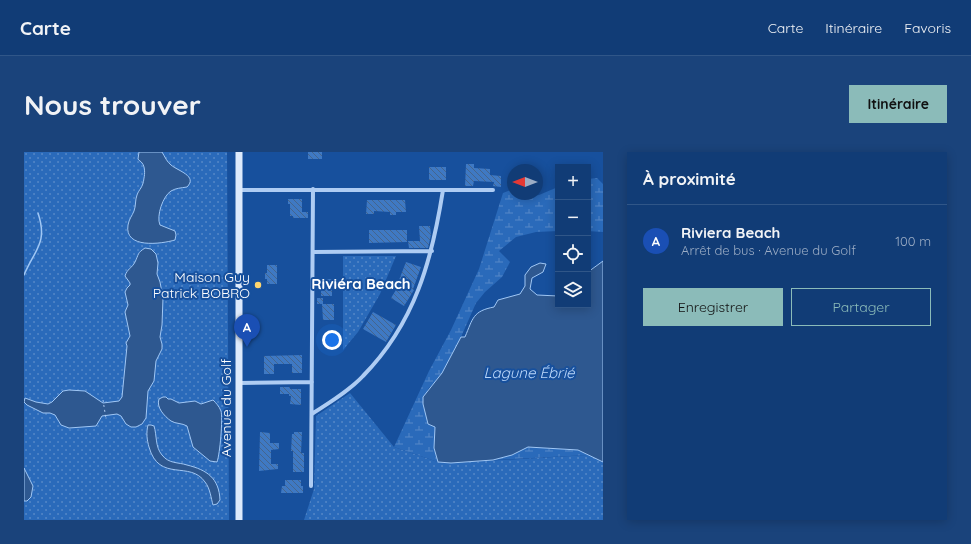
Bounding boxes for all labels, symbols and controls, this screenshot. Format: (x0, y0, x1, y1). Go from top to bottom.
text: Carte (20, 16, 71, 40)
text: Carte (768, 19, 803, 37)
text: Itinéraire (825, 19, 882, 37)
text: Favoris (904, 19, 951, 37)
button: Itinéraire (849, 85, 947, 123)
text: Nous trouver (24, 87, 201, 122)
north arrow (507, 164, 543, 200)
map controls (555, 164, 591, 308)
button: + (555, 164, 591, 200)
text: À proximité (643, 168, 736, 189)
button: − (555, 200, 591, 236)
text: Riviera Beach (681, 223, 780, 242)
text: A (652, 233, 660, 249)
text: 100 m (895, 233, 931, 249)
button: locate (555, 236, 591, 272)
text: Arrêt de bus · Avenue du Golf (681, 242, 856, 258)
place label: Maison Guy Patrick BOBRO (153, 268, 250, 302)
button: layers (555, 272, 591, 308)
district label: Riviéra Beach (311, 274, 411, 293)
marker: Maison Guy Patrick BOBRO (253, 280, 263, 290)
button: Enregistrer (643, 288, 783, 326)
button: Partager (791, 288, 931, 326)
pin: A (234, 314, 260, 347)
your location (322, 330, 342, 350)
street label: Avenue du Golf (217, 359, 235, 457)
water label: Lagune Ébrié (483, 363, 575, 382)

